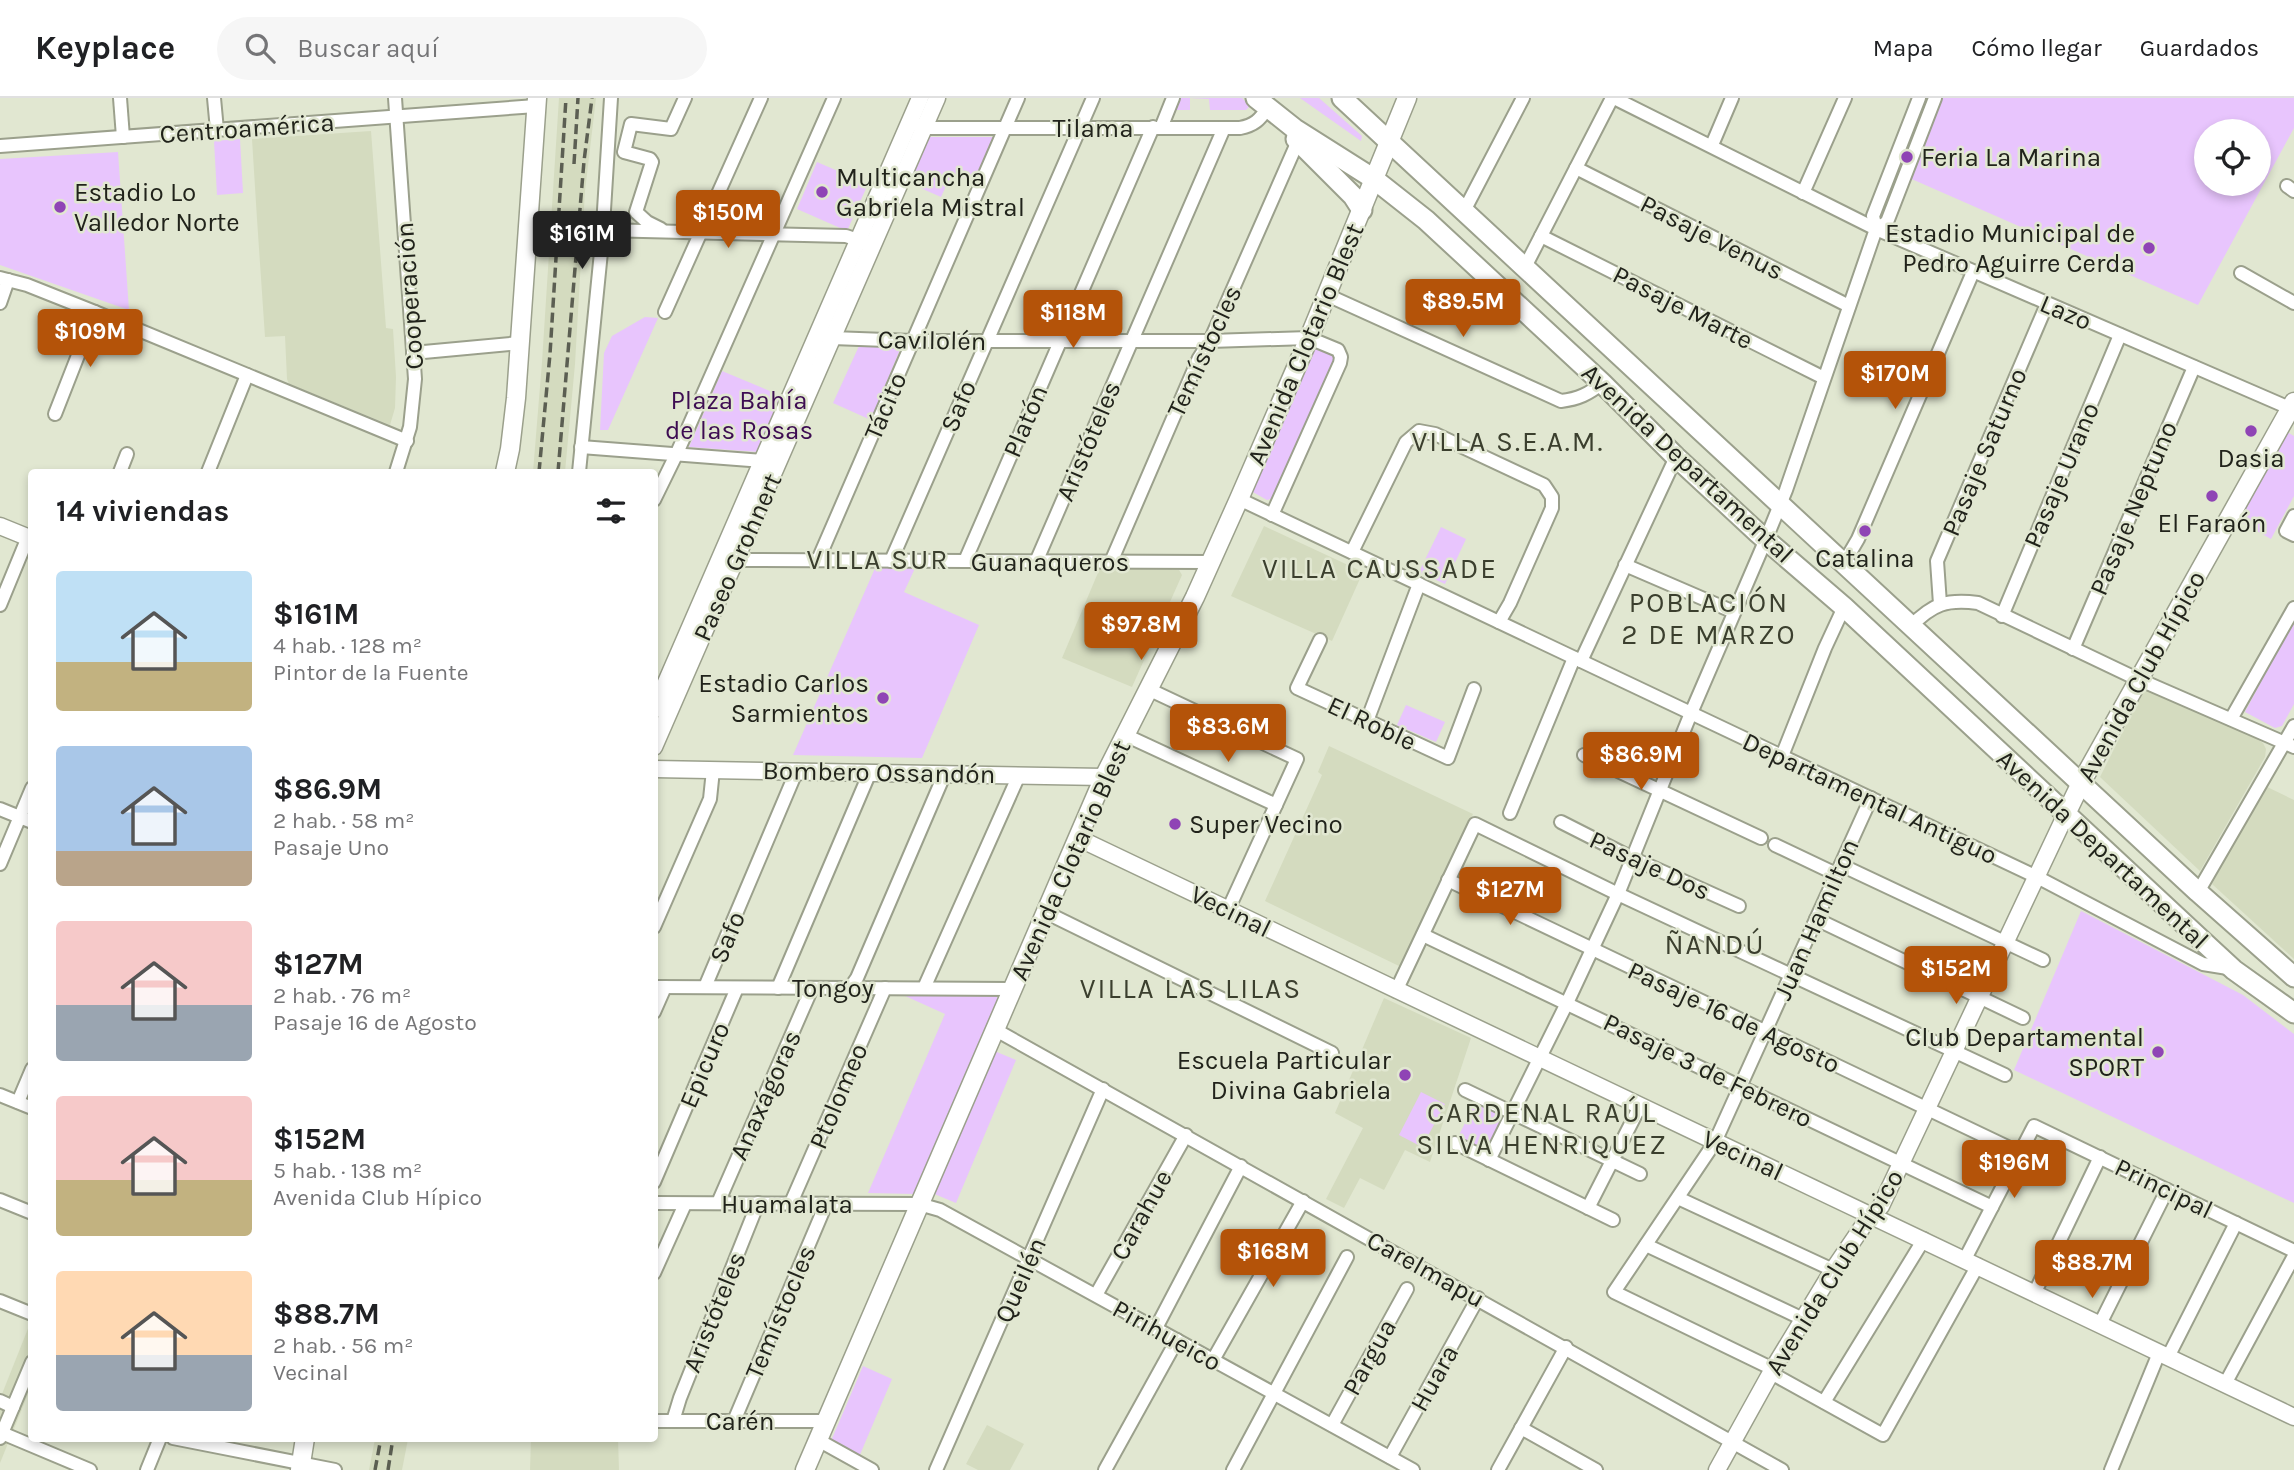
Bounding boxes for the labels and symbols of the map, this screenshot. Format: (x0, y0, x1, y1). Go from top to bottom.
street label: Centroamérica (159, 107, 336, 150)
street label: Tilama (1053, 113, 1134, 144)
place label: Feria La Marina (1921, 142, 2101, 173)
marker: Feria La Marina (1899, 149, 1915, 165)
place label: Multicancha Gabriela Mistral (836, 162, 1025, 223)
place label: Estadio Lo Valledor Norte (74, 177, 240, 238)
marker: Multicancha Gabriela Mistral (814, 184, 830, 200)
street label: Pasaje Venus (1635, 188, 1789, 287)
pin: $150M (679, 190, 777, 250)
marker: Estadio Lo Valledor Norte (52, 199, 68, 215)
pin: $161M (533, 212, 631, 271)
place label: Estadio Municipal de Pedro Aguirre Cerda (1885, 218, 2135, 279)
street label: Avenida Clotario Blest (1241, 219, 1370, 470)
street label: Cooperación (389, 221, 430, 371)
marker: Estadio Municipal de Pedro Aguirre Cerda (2141, 240, 2157, 256)
street label: Pasaje Marte (1607, 259, 1758, 356)
street label: Temístocles (1160, 280, 1248, 422)
pin: $89.5M (1406, 280, 1520, 339)
street label: Lazo (2035, 288, 2096, 337)
pin: $118M (1024, 290, 1122, 350)
pin: $109M (41, 310, 139, 369)
street label: Cavilolén (877, 324, 987, 357)
pin: $170M (1846, 352, 1944, 411)
street label: Avenida Departamental (1575, 357, 1800, 570)
street label: Pasaje Saturno (1935, 364, 2034, 541)
street label: Tácito (857, 368, 913, 445)
street label: Safo (934, 376, 983, 437)
street label: Aristóteles (1049, 377, 1128, 506)
street label: Platón (996, 380, 1055, 462)
park label: Plaza Bahía de las Rosas (665, 385, 813, 446)
street label: Pasaje Urano (2017, 398, 2106, 553)
street label: Pasaje Neptuno (2083, 416, 2184, 600)
marker: Dasia (2243, 423, 2259, 439)
district label: VILLA S.E.A.M. (1412, 425, 1604, 458)
place label: Dasia (2217, 443, 2285, 474)
street label: Paseo Grohnert (687, 468, 788, 646)
marker: El Faraón (2204, 488, 2220, 504)
place label: El Faraón (2158, 508, 2267, 539)
marker: Catalina (1857, 523, 1873, 539)
district label: VILLA SUR (807, 543, 949, 576)
place label: Catalina (1815, 543, 1915, 574)
street label: Guanaqueros (971, 547, 1129, 578)
district label: VILLA CAUSSADE (1262, 552, 1498, 585)
street label: Avenida Club Hípico (2071, 565, 2212, 787)
district label: POBLACIÓN 2 DE MARZO (1621, 586, 1797, 651)
pin: $97.8M (1084, 602, 1198, 662)
place label: Estadio Carlos Sarmientos (698, 668, 869, 729)
street label: El Roble (1323, 689, 1421, 757)
marker: Estadio Carlos Sarmientos (875, 690, 891, 706)
pin: $83.6M (1171, 704, 1285, 764)
street label: Departamental Antiguo (1738, 726, 2002, 871)
pin: $86.9M (1584, 732, 1698, 792)
street label: Avenida Clotario Blest (1004, 735, 1137, 985)
street label: Avenida Departamental (1990, 743, 2215, 956)
street label: Bombero Ossandón (762, 755, 996, 790)
place label: Super Vecino (1189, 809, 1343, 840)
marker: Super Vecino (1167, 816, 1183, 832)
street label: Pasaje Dos (1585, 824, 1715, 907)
street label: Juan Hamilton (1767, 834, 1866, 1005)
pin: $127M (1461, 868, 1559, 927)
street label: Vecinal (1186, 879, 1276, 944)
street label: Safo (703, 907, 752, 968)
district label: ÑANDÚ (1664, 927, 1766, 961)
pin: $152M (1907, 946, 2005, 1006)
street label: Pasaje 16 de Agosto (1623, 955, 1845, 1080)
district label: VILLA LAS LILAS (1080, 972, 1302, 1005)
street label: Tongoy (792, 973, 874, 1004)
street label: Pasaje 3 de Febrero (1598, 1006, 1817, 1135)
street label: Epicuro (673, 1018, 736, 1113)
place label: Club Departamental SPORT (1905, 1022, 2144, 1083)
street label: Anaxágoras (723, 1025, 808, 1165)
street label: Ptolomeo (802, 1039, 875, 1154)
marker: Club Departamental SPORT (2150, 1044, 2166, 1060)
place label: Escuela Particular Divina Gabriela (1177, 1045, 1392, 1106)
marker: Escuela Particular Divina Gabriela (1397, 1067, 1413, 1083)
district label: CARDENAL RAÚL SILVA HENRIQUEZ (1416, 1095, 1668, 1161)
street label: Vecinal (1697, 1123, 1788, 1188)
pin: $196M (1965, 1140, 2063, 1200)
street label: Principal (2110, 1151, 2218, 1225)
street label: Avenida Club Hípico (1759, 1164, 1910, 1381)
street label: Carahue (1104, 1165, 1179, 1266)
street label: Huamalata (721, 1189, 853, 1220)
street label: Carelmapu (1361, 1224, 1490, 1314)
pin: $168M (1224, 1230, 1322, 1289)
street label: Queilén (988, 1233, 1053, 1328)
pin: $88.7M (2035, 1240, 2149, 1300)
street label: Temístocles (738, 1241, 822, 1384)
street label: Aristóteles (676, 1247, 753, 1377)
street label: Pirihueico (1107, 1293, 1227, 1378)
street label: Pargua (1336, 1314, 1403, 1401)
street label: Huara (1404, 1340, 1465, 1417)
street label: Carén (706, 1406, 774, 1437)

